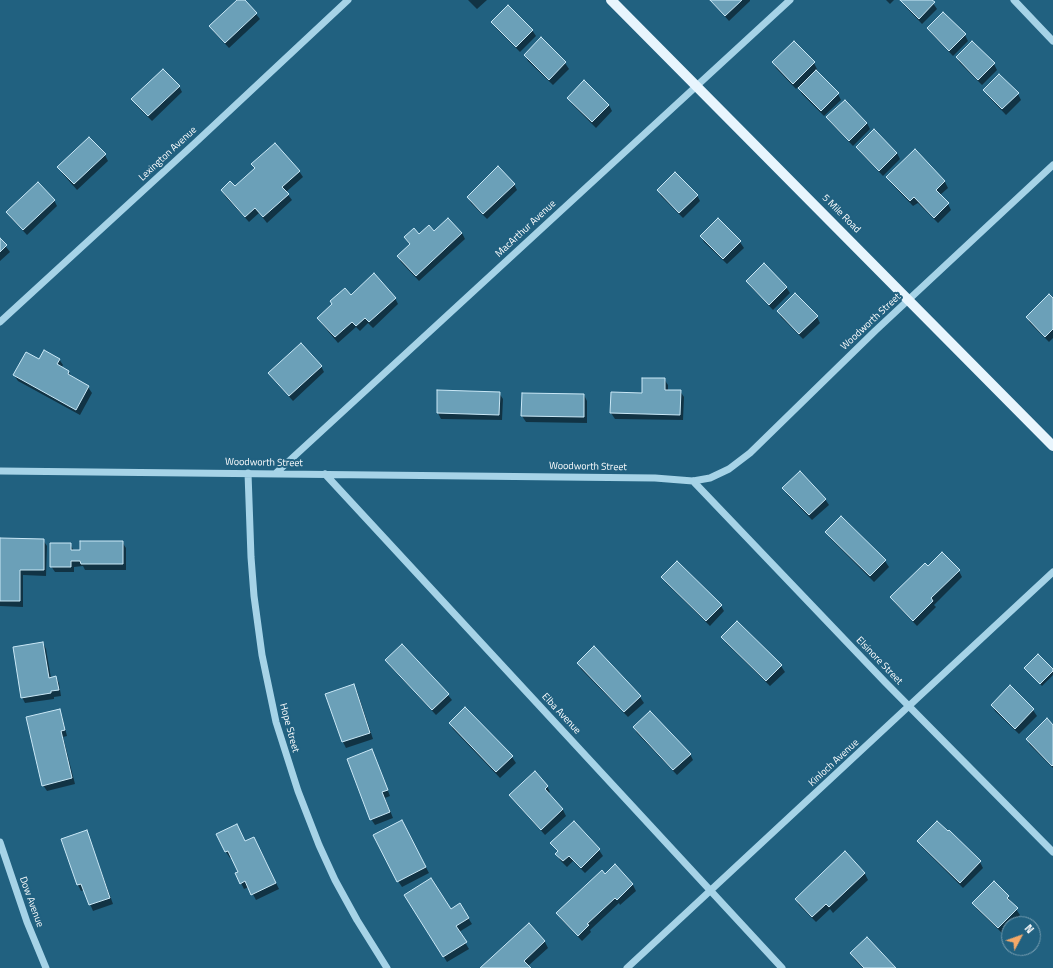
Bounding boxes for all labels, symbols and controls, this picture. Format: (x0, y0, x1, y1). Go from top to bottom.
street label: Lexington Avenue (137, 124, 199, 184)
street label: 5 Mile Road (819, 192, 863, 236)
street label: MacArthur Avenue (493, 198, 559, 260)
street label: Woodworth Street (839, 291, 903, 353)
street label: Woodworth Street (225, 456, 303, 470)
street label: Woodworth Street (549, 460, 627, 474)
street label: Elsinore Street (853, 635, 905, 687)
street label: Elba Avenue (539, 691, 583, 737)
street label: Hope Street (277, 702, 301, 754)
street label: Kinloch Avenue (806, 737, 862, 789)
street label: Dow Avenue (16, 875, 46, 929)
north arrow (1001, 916, 1041, 956)
text: N (1021, 921, 1038, 937)

